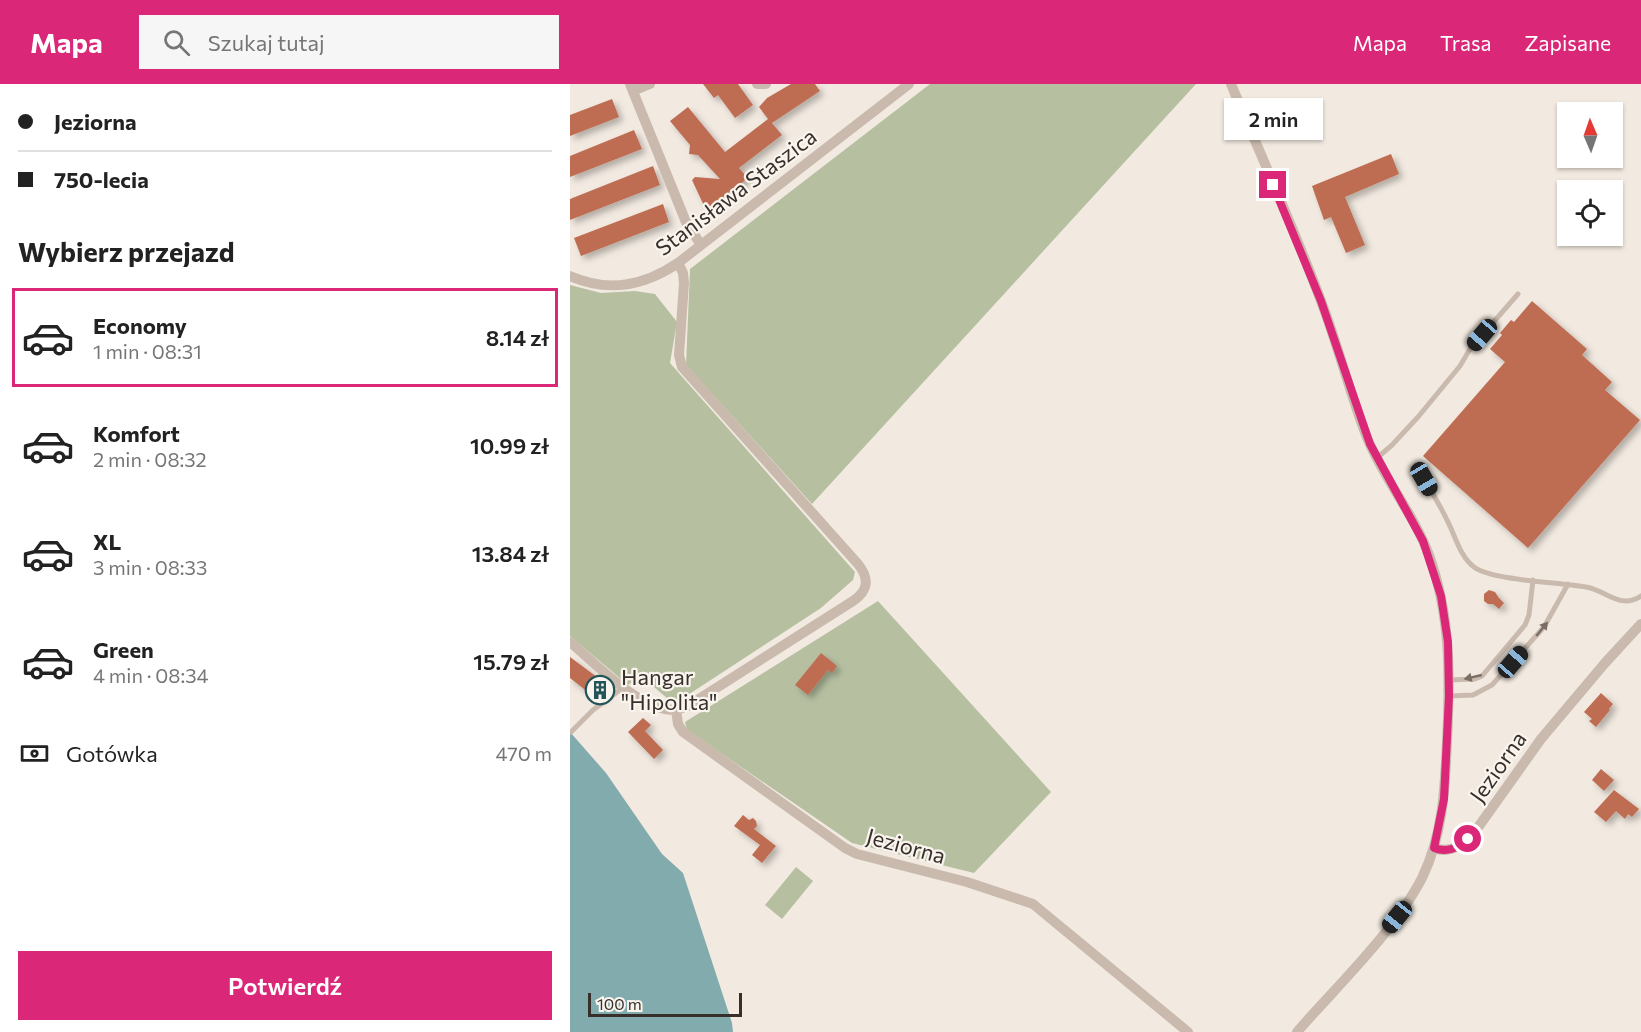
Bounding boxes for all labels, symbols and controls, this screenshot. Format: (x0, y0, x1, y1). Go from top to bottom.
search box (139, 15, 559, 69)
text: Mapa (30, 25, 103, 59)
icon: search (160, 26, 193, 59)
text: Szukaj tutaj (208, 29, 325, 56)
text: Mapa (1353, 30, 1407, 55)
text: Trasa (1440, 30, 1491, 55)
text: Zapisane (1524, 30, 1611, 55)
callout: 2 min (1224, 98, 1322, 140)
north arrow (1557, 102, 1623, 168)
map controls (1557, 102, 1623, 246)
text: 2 min (1249, 107, 1298, 131)
text: Jeziorna (54, 108, 137, 135)
street label: Stanisława Staszica (650, 122, 822, 261)
text: 750-lecia (54, 166, 149, 193)
route end (1259, 171, 1286, 198)
button: locate (1557, 180, 1623, 246)
text: Wybierz przejazd (18, 235, 235, 268)
icon: car (21, 311, 75, 365)
text: Economy (93, 312, 187, 339)
car (1463, 316, 1501, 354)
text: 8.14 zł (486, 324, 549, 351)
text: 1 min · 08:31 (93, 339, 202, 363)
icon: car (21, 419, 75, 473)
text: Komfort (93, 420, 180, 447)
text: 10.99 zł (470, 432, 549, 459)
text: 2 min · 08:32 (93, 447, 207, 471)
car (1407, 459, 1441, 499)
icon: car (21, 527, 75, 581)
text: XL (93, 528, 121, 555)
text: 13.84 zł (472, 540, 549, 567)
text: 3 min · 08:33 (93, 555, 207, 579)
one-way arrow (1535, 622, 1548, 637)
icon: car (21, 635, 75, 689)
text: Green (93, 636, 154, 663)
car (1494, 643, 1532, 681)
text: 15.79 zł (473, 648, 549, 675)
text: 4 min · 08:34 (93, 663, 209, 687)
place label: Hangar "Hipolita" (621, 663, 717, 715)
one-way arrow (1464, 673, 1482, 683)
building icon: Hangar "Hipolita" (584, 674, 616, 706)
street label: Jeziorna (1463, 726, 1532, 807)
icon: cash (18, 737, 51, 770)
text: Gotówka (66, 740, 158, 767)
text: 470 m (496, 741, 552, 765)
street label: Jeziorna (864, 822, 949, 869)
route start (1454, 825, 1481, 852)
car (1379, 897, 1415, 937)
button: Potwierdź (18, 951, 552, 1020)
scale bar (588, 990, 742, 1018)
text: 100 m (597, 994, 642, 1013)

